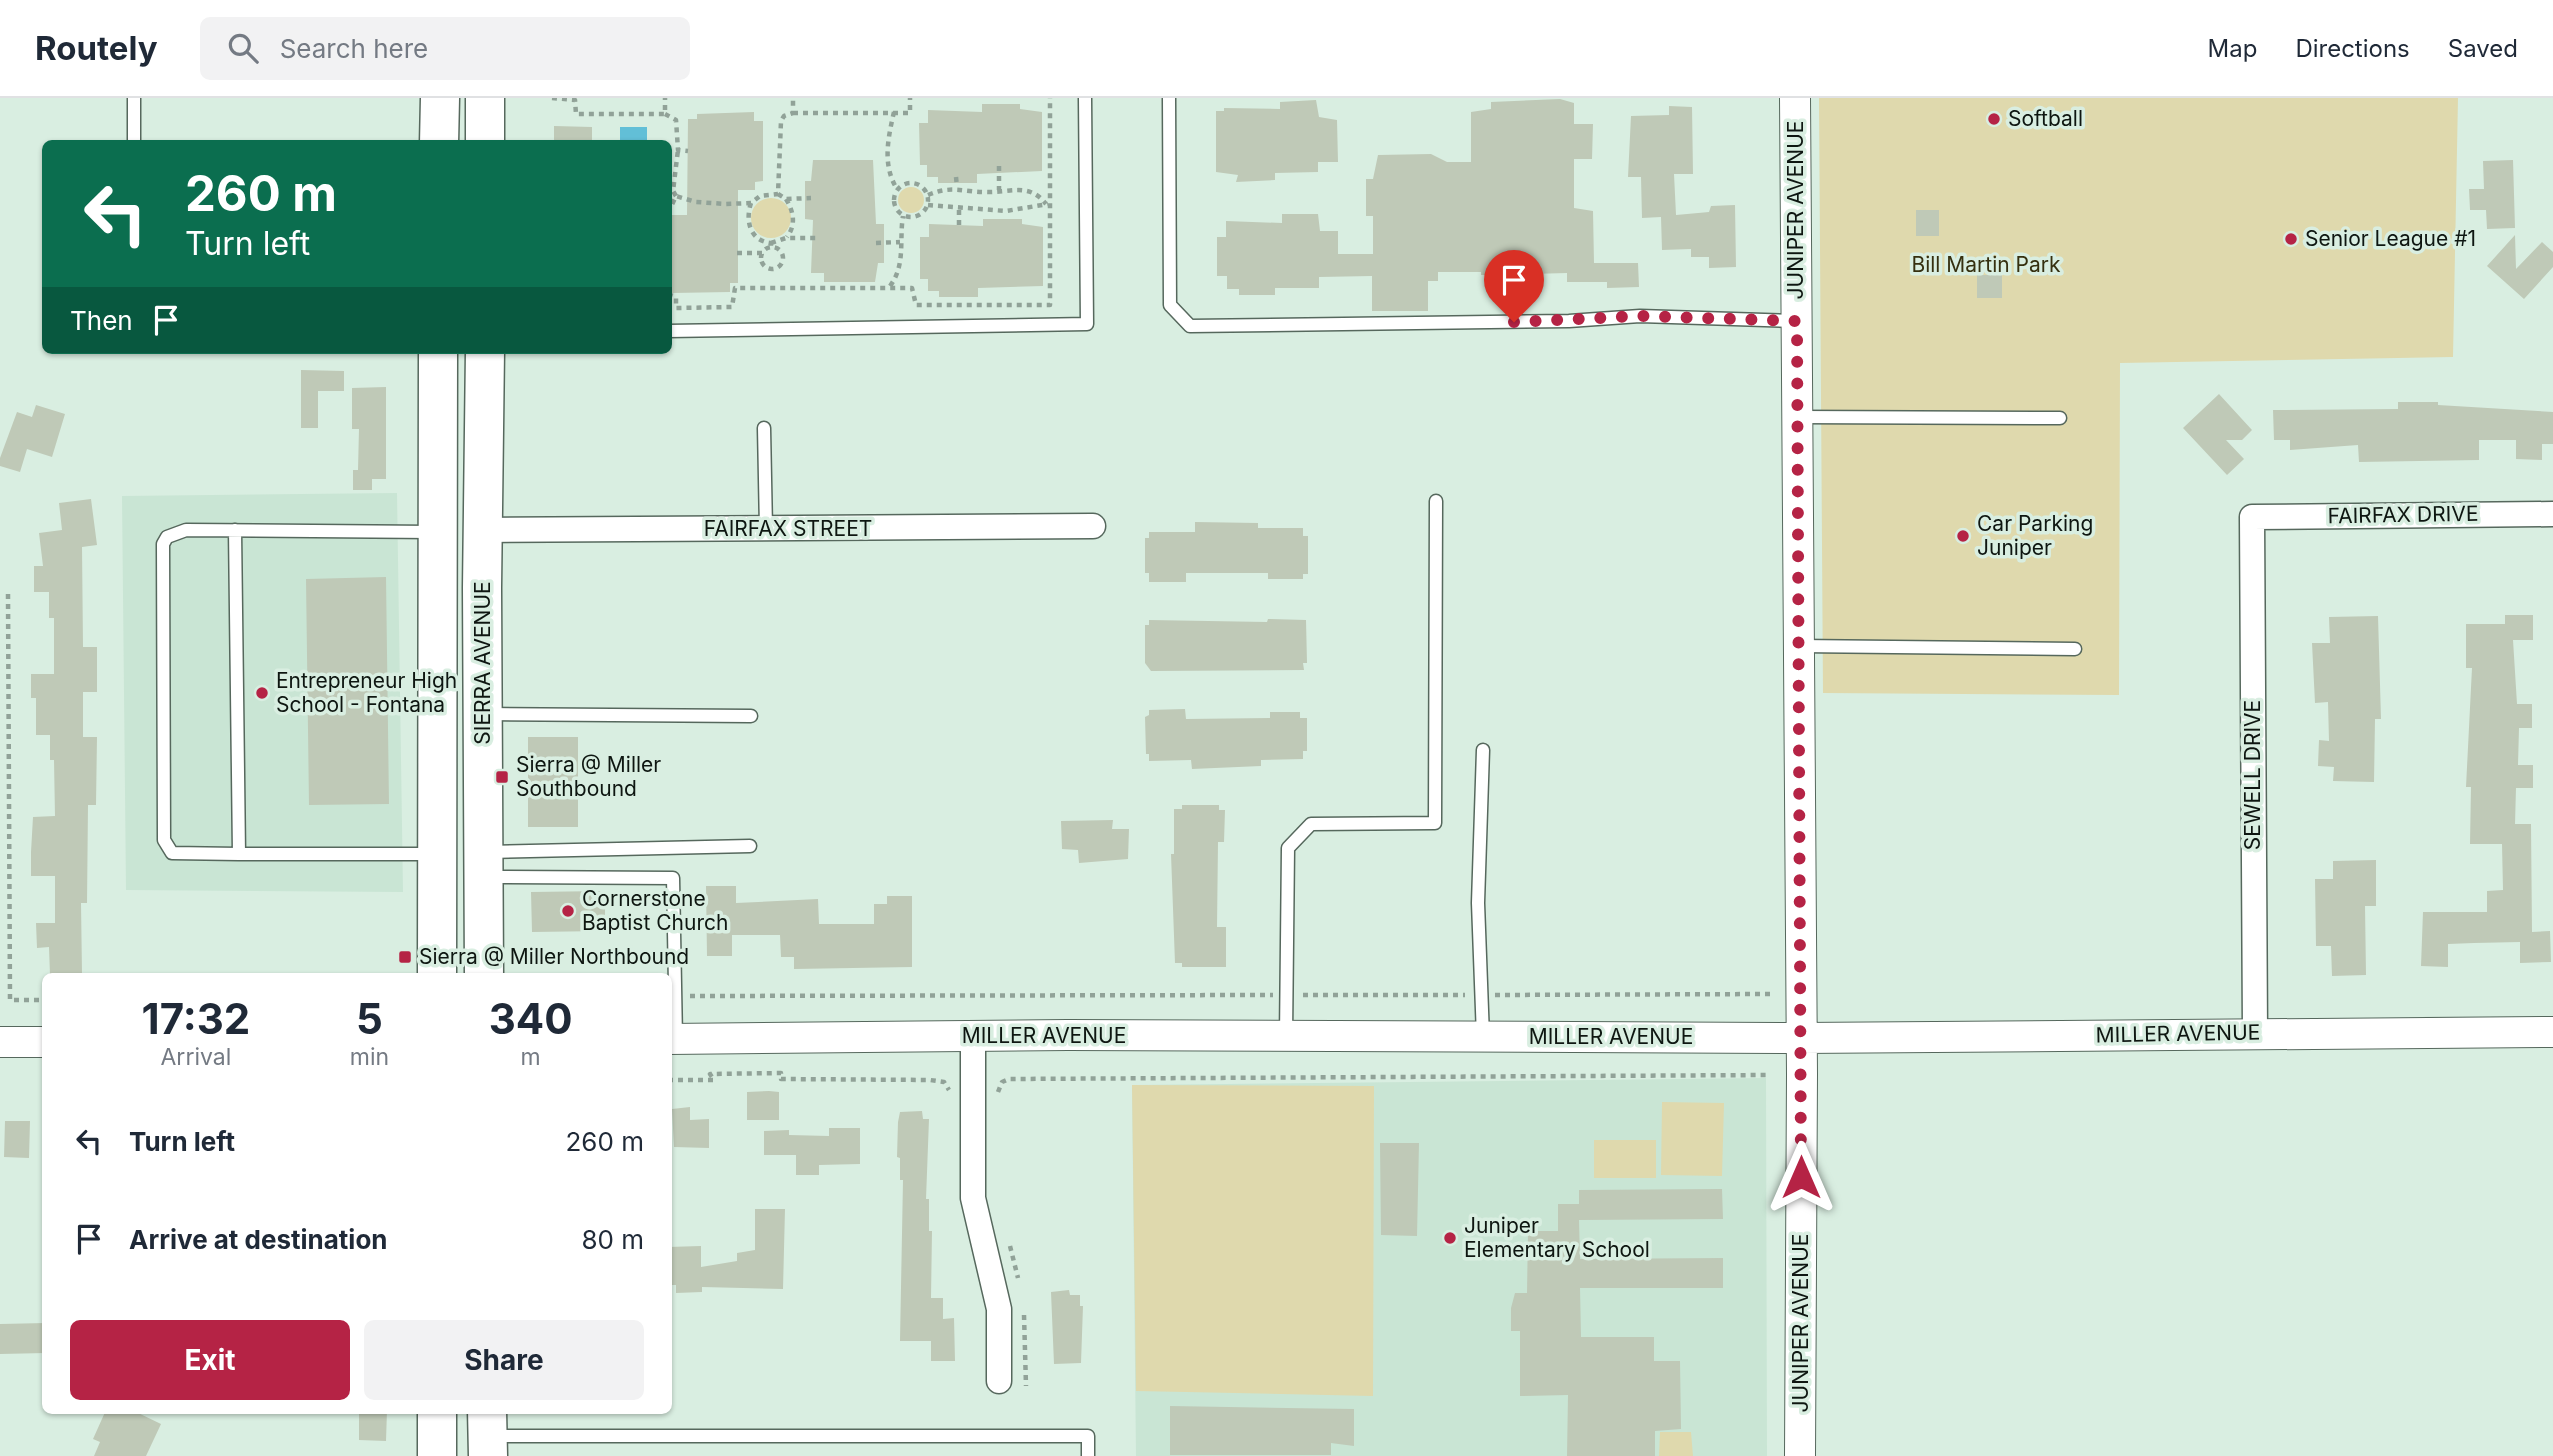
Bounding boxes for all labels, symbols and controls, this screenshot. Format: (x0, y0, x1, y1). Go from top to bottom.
search box (200, 17, 690, 80)
text: Routely (35, 28, 158, 68)
icon: search (224, 29, 262, 67)
text: Search here (280, 33, 428, 64)
text: Map (2208, 34, 2257, 63)
text: Directions (2295, 34, 2410, 63)
text: Saved (2448, 34, 2518, 63)
place label: Softball (2008, 106, 2083, 131)
marker: Softball (1986, 111, 2002, 127)
street label: JUNIPER AVENUE (1783, 121, 1808, 299)
text: 260 m (185, 164, 337, 223)
icon: left (70, 168, 161, 259)
text: Turn left (185, 224, 310, 263)
place label: Senior League #1 (2305, 226, 2476, 251)
marker: Senior League #1 (2283, 231, 2299, 247)
pin (1484, 250, 1544, 322)
park label: Bill Martin Park (1911, 252, 2061, 277)
icon: arrive (1495, 261, 1533, 299)
icon: arrive (147, 301, 185, 339)
text: Then (70, 305, 133, 336)
street label: FAIRFAX DRIVE (2327, 501, 2479, 528)
place label: Car Parking Juniper (1977, 511, 2093, 560)
street label: FAIRFAX STREET (704, 516, 872, 541)
marker: Car Parking Juniper (1955, 528, 1971, 544)
street label: SIERRA AVENUE (470, 581, 495, 745)
place label: Entrepreneur High School - Fontana (276, 668, 457, 717)
marker: Entrepreneur High School - Fontana (254, 685, 270, 701)
street label: SEWELL DRIVE (2240, 700, 2265, 850)
place label: Sierra @ Miller Southbound (516, 752, 661, 801)
marker: Sierra @ Miller Southbound (494, 769, 510, 785)
place label: Cornerstone Baptist Church (582, 886, 728, 935)
marker: Cornerstone Baptist Church (560, 903, 576, 919)
place label: Sierra @ Miller Northbound (419, 944, 689, 969)
marker: Sierra @ Miller Northbound (397, 949, 413, 965)
text: 17:32 (142, 993, 250, 1044)
text: 5 (356, 993, 383, 1044)
text: 340 (489, 993, 572, 1044)
street label: MILLER AVENUE (2095, 1020, 2261, 1047)
street label: MILLER AVENUE (962, 1023, 1126, 1048)
street label: MILLER AVENUE (1529, 1024, 1693, 1049)
text: Arrival (161, 1043, 231, 1071)
text: min (350, 1043, 389, 1071)
text: m (520, 1043, 541, 1071)
icon: left (70, 1122, 108, 1160)
text: Turn left (129, 1126, 235, 1157)
text: 260 m (566, 1126, 644, 1157)
position arrow (1764, 1140, 1838, 1214)
place label: Juniper Elementary School (1464, 1213, 1650, 1262)
icon: arrive (70, 1220, 108, 1258)
text: Arrive at destination (129, 1224, 388, 1255)
text: 80 m (581, 1224, 644, 1255)
marker: Juniper Elementary School (1442, 1230, 1458, 1246)
street label: JUNIPER AVENUE (1788, 1234, 1813, 1412)
button: Exit (70, 1320, 350, 1400)
button: Share (364, 1320, 644, 1400)

